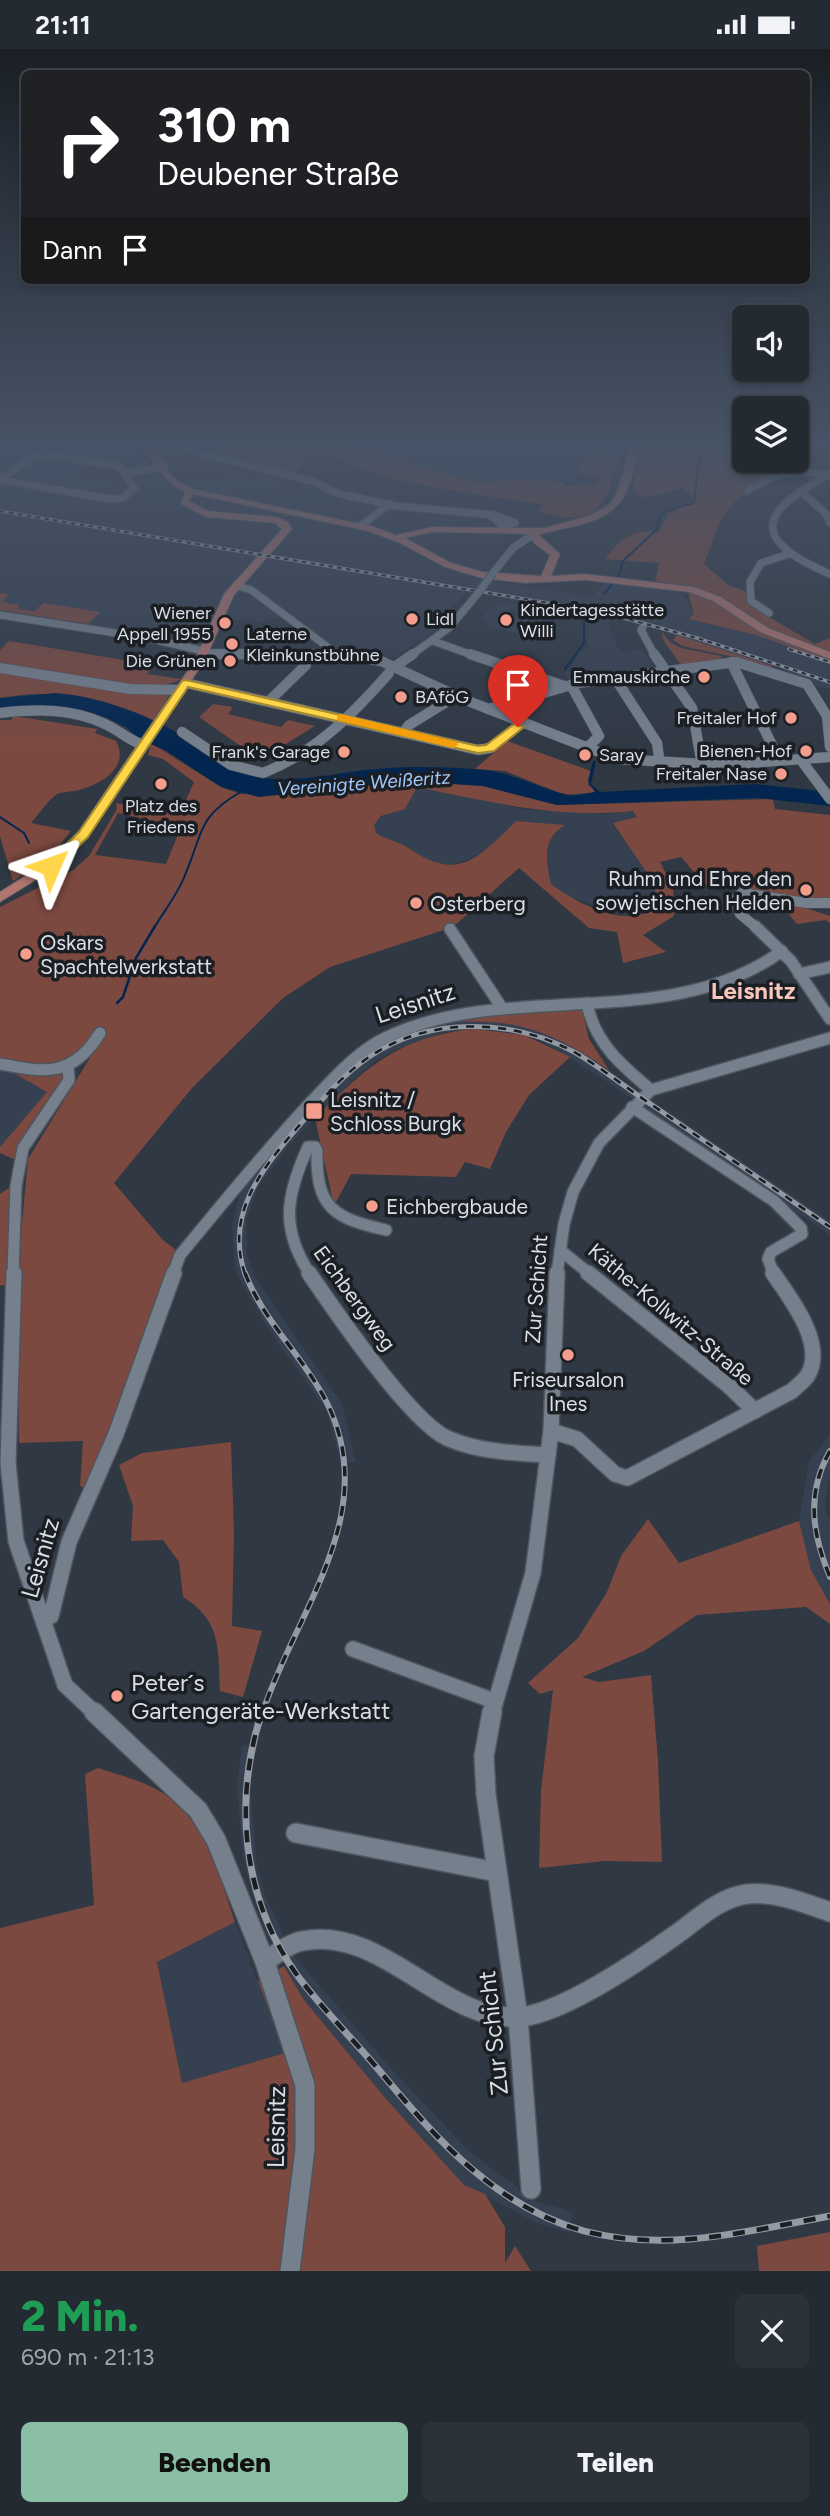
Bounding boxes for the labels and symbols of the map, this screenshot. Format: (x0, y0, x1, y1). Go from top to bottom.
place label: Kindertagesstätte Willi (520, 599, 664, 642)
place label: Wiener Appell 1955 (117, 602, 211, 645)
place label: Lidl (426, 608, 454, 630)
marker: Lidl (404, 611, 420, 627)
marker: Kindertagesstätte Willi (498, 612, 514, 628)
marker: Wiener Appell 1955 (217, 615, 233, 631)
place label: Laterne Kleinkunstbühne (246, 623, 380, 666)
marker: Laterne Kleinkunstbühne (224, 636, 240, 652)
place label: Die Grünen (125, 650, 216, 672)
marker: Die Grünen (222, 653, 238, 669)
pin (488, 655, 548, 727)
place label: Emmauskirche (572, 666, 690, 688)
marker: Emmauskirche (696, 669, 712, 685)
place label: BAföG (415, 686, 469, 708)
marker: BAföG (393, 689, 409, 705)
place label: Freitaler Hof (676, 707, 777, 729)
marker: Freitaler Hof (783, 710, 799, 726)
place label: Bienen-Hof (699, 740, 792, 762)
place label: Frank's Garage (211, 741, 330, 763)
marker: Bienen-Hof (798, 743, 814, 759)
marker: Frank's Garage (336, 744, 352, 760)
place label: Saray (599, 744, 644, 766)
marker: Saray (577, 747, 593, 763)
place label: Freitaler Nase (656, 763, 767, 785)
water label: Vereinigte Weißeritz (277, 765, 452, 801)
marker: Freitaler Nase (773, 766, 789, 782)
marker: Platz des Friedens (153, 776, 169, 792)
place label: Platz des Friedens (125, 795, 197, 838)
position arrow (14, 829, 88, 903)
place label: Ruhm und Ehre den sowjetischen Helden (595, 866, 792, 915)
marker: Ruhm und Ehre den sowjetischen Helden (798, 882, 814, 898)
place label: Osterberg (430, 891, 526, 916)
marker: Osterberg (408, 895, 424, 911)
place label: Oskars Spachtelwerkstatt (40, 930, 212, 979)
marker: Oskars Spachtelwerkstatt (18, 946, 34, 962)
district label: Leisnitz (711, 976, 795, 1005)
street label: Leisnitz (371, 977, 459, 1029)
place label: Leisnitz / Schloss Burgk (330, 1087, 462, 1136)
marker: Leisnitz / Schloss Burgk (304, 1101, 324, 1121)
place label: Eichbergbaude (386, 1194, 528, 1219)
marker: Eichbergbaude (364, 1198, 380, 1214)
street label: Zur Schicht (520, 1234, 552, 1344)
street label: Käthe-Kollwitz-Straße (583, 1238, 759, 1390)
street label: Eichbergweg (309, 1241, 401, 1355)
marker: Friseursalon Ines (560, 1347, 576, 1363)
place label: Friseursalon Ines (512, 1367, 624, 1416)
street label: Leisnitz (15, 1515, 65, 1601)
place label: Peter´s Gartengeräte-Werkstatt (131, 1668, 390, 1725)
marker: Peter´s Gartengeräte-Werkstatt (109, 1688, 125, 1704)
street label: Zur Schicht (472, 1969, 514, 2097)
street label: Leisnitz (261, 2086, 291, 2168)

